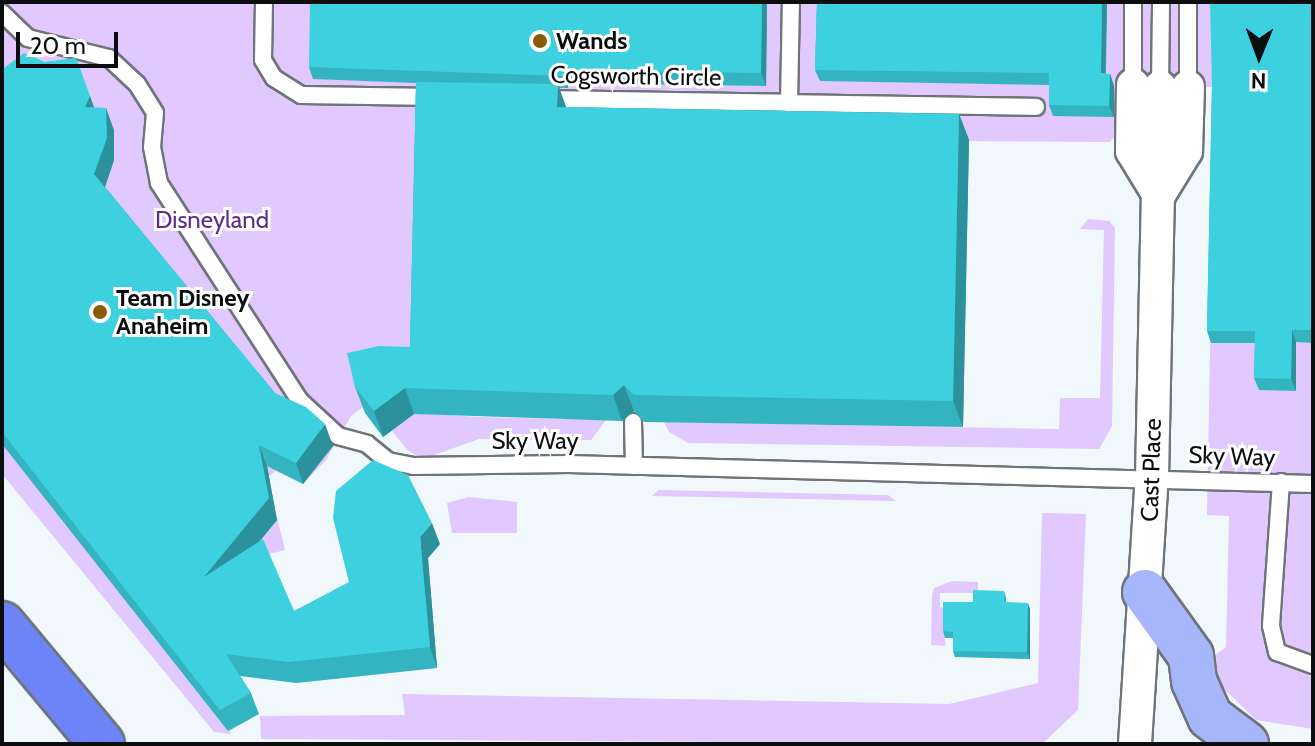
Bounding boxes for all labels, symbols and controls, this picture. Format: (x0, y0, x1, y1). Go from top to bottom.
scale bar (20, 16, 122, 66)
north arrow (1219, 16, 1299, 96)
place label: Wands (556, 27, 627, 55)
text: 20 m (30, 31, 86, 60)
marker: Wands (531, 32, 549, 50)
street label: Cogsworth Circle (550, 60, 722, 92)
text: N (1251, 67, 1267, 94)
park label: Disneyland (155, 206, 269, 234)
place label: Team Disney Anaheim (116, 284, 249, 340)
marker: Team Disney Anaheim (91, 303, 109, 321)
street label: Cast Place (1135, 418, 1167, 522)
street label: Sky Way (491, 427, 579, 455)
street label: Sky Way (1188, 440, 1276, 472)

